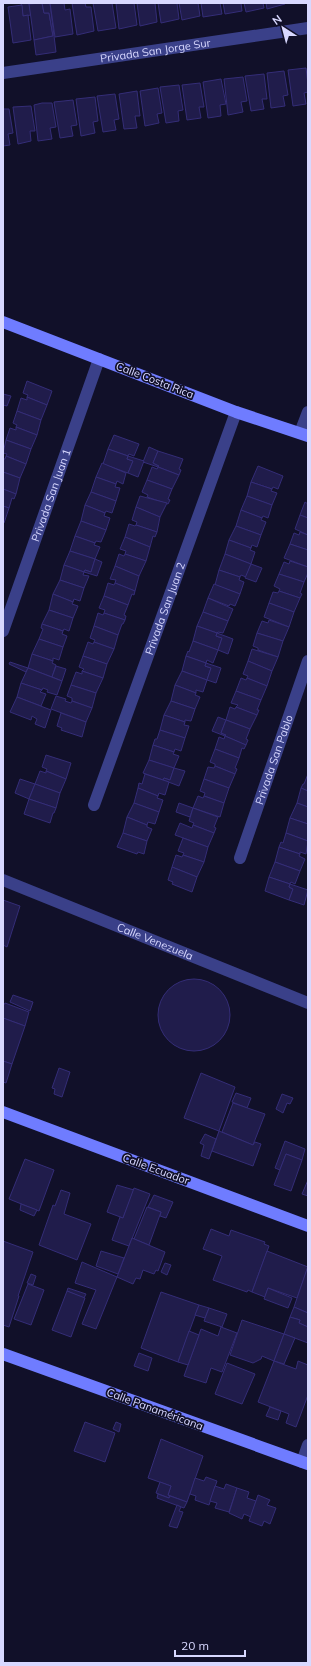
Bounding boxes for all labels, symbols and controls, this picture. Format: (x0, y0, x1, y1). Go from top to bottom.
north arrow (263, 8, 303, 48)
text: N (270, 12, 285, 28)
street label: Privada San Jorge Sur (99, 35, 212, 66)
street label: Calle Costa Rica (114, 359, 196, 401)
street label: Privada San Juan 1 (28, 447, 74, 543)
street label: Privada San Juan 2 (142, 560, 188, 657)
street label: Privada San Pablo (252, 713, 296, 806)
street label: Calle Venezuela (115, 920, 195, 963)
street label: Calle Ecuador (121, 1150, 191, 1188)
street label: Calle Panaméricana (105, 1385, 205, 1433)
scale bar (175, 1632, 245, 1658)
text: 20 m (181, 1638, 209, 1653)

